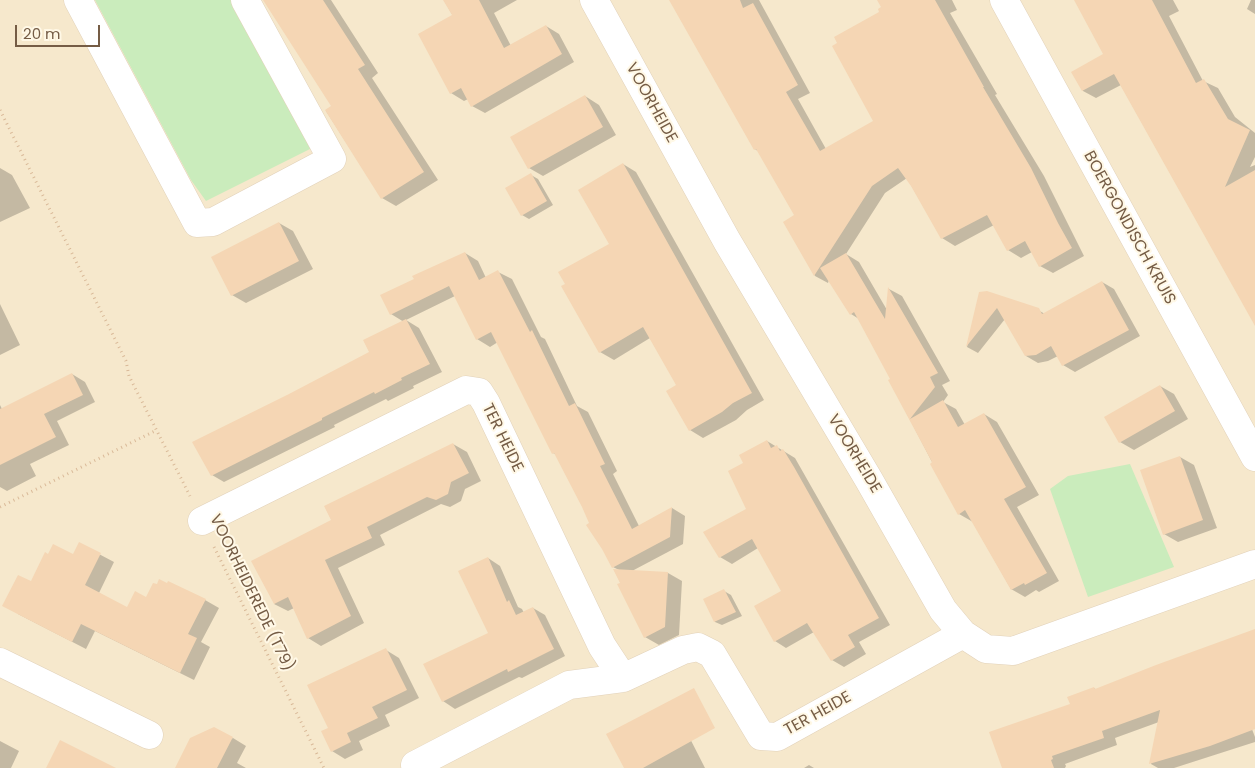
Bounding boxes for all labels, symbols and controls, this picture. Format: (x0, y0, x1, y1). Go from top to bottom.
scale bar (18, 15, 102, 47)
text: 20 m (23, 23, 61, 44)
street label: VOORHEIDE (621, 60, 681, 146)
street label: BOERGONDISCH KRUIS (1079, 148, 1179, 308)
street label: TER HEIDE (477, 401, 527, 475)
street label: VOORHEIDE (823, 411, 885, 497)
street label: VOORHEIDEREDE (T79) (205, 511, 297, 675)
street label: TER HEIDE (781, 688, 855, 740)

